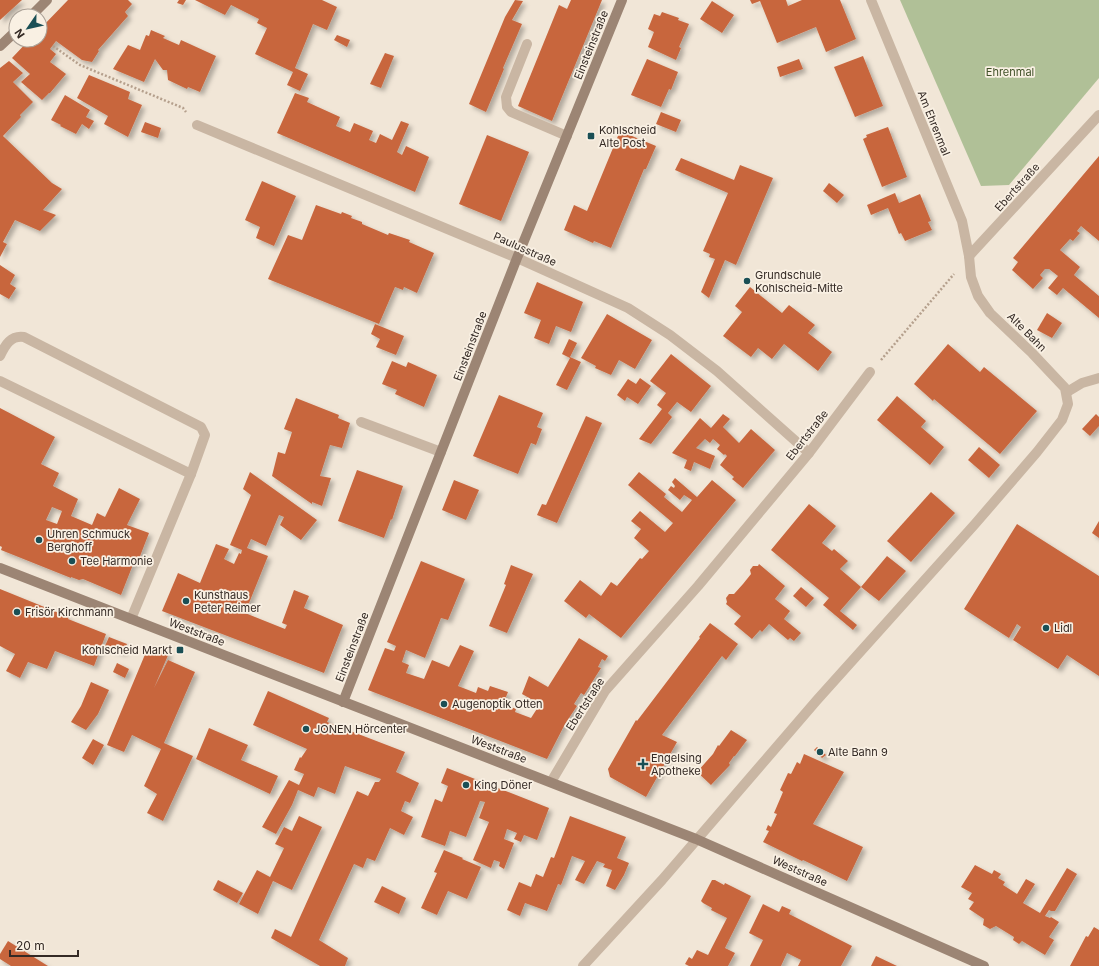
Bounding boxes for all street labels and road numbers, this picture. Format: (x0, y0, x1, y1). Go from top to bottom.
street label: Einsteinstraße (571, 8, 611, 82)
street label: Am Ehrenmal (915, 88, 953, 158)
street label: Ebertstraße (992, 160, 1042, 214)
street label: Paulusstraße (491, 229, 559, 269)
street label: Einsteinstraße (450, 309, 490, 383)
street label: Alte Bahn (1004, 309, 1050, 355)
street label: Ebertstraße (783, 407, 831, 463)
street label: Einsteinstraße (332, 610, 372, 684)
street label: Weststraße (167, 615, 227, 649)
street label: Ebertstraße (563, 675, 607, 733)
street label: Weststraße (469, 732, 529, 766)
street label: Weststraße (770, 853, 830, 889)

